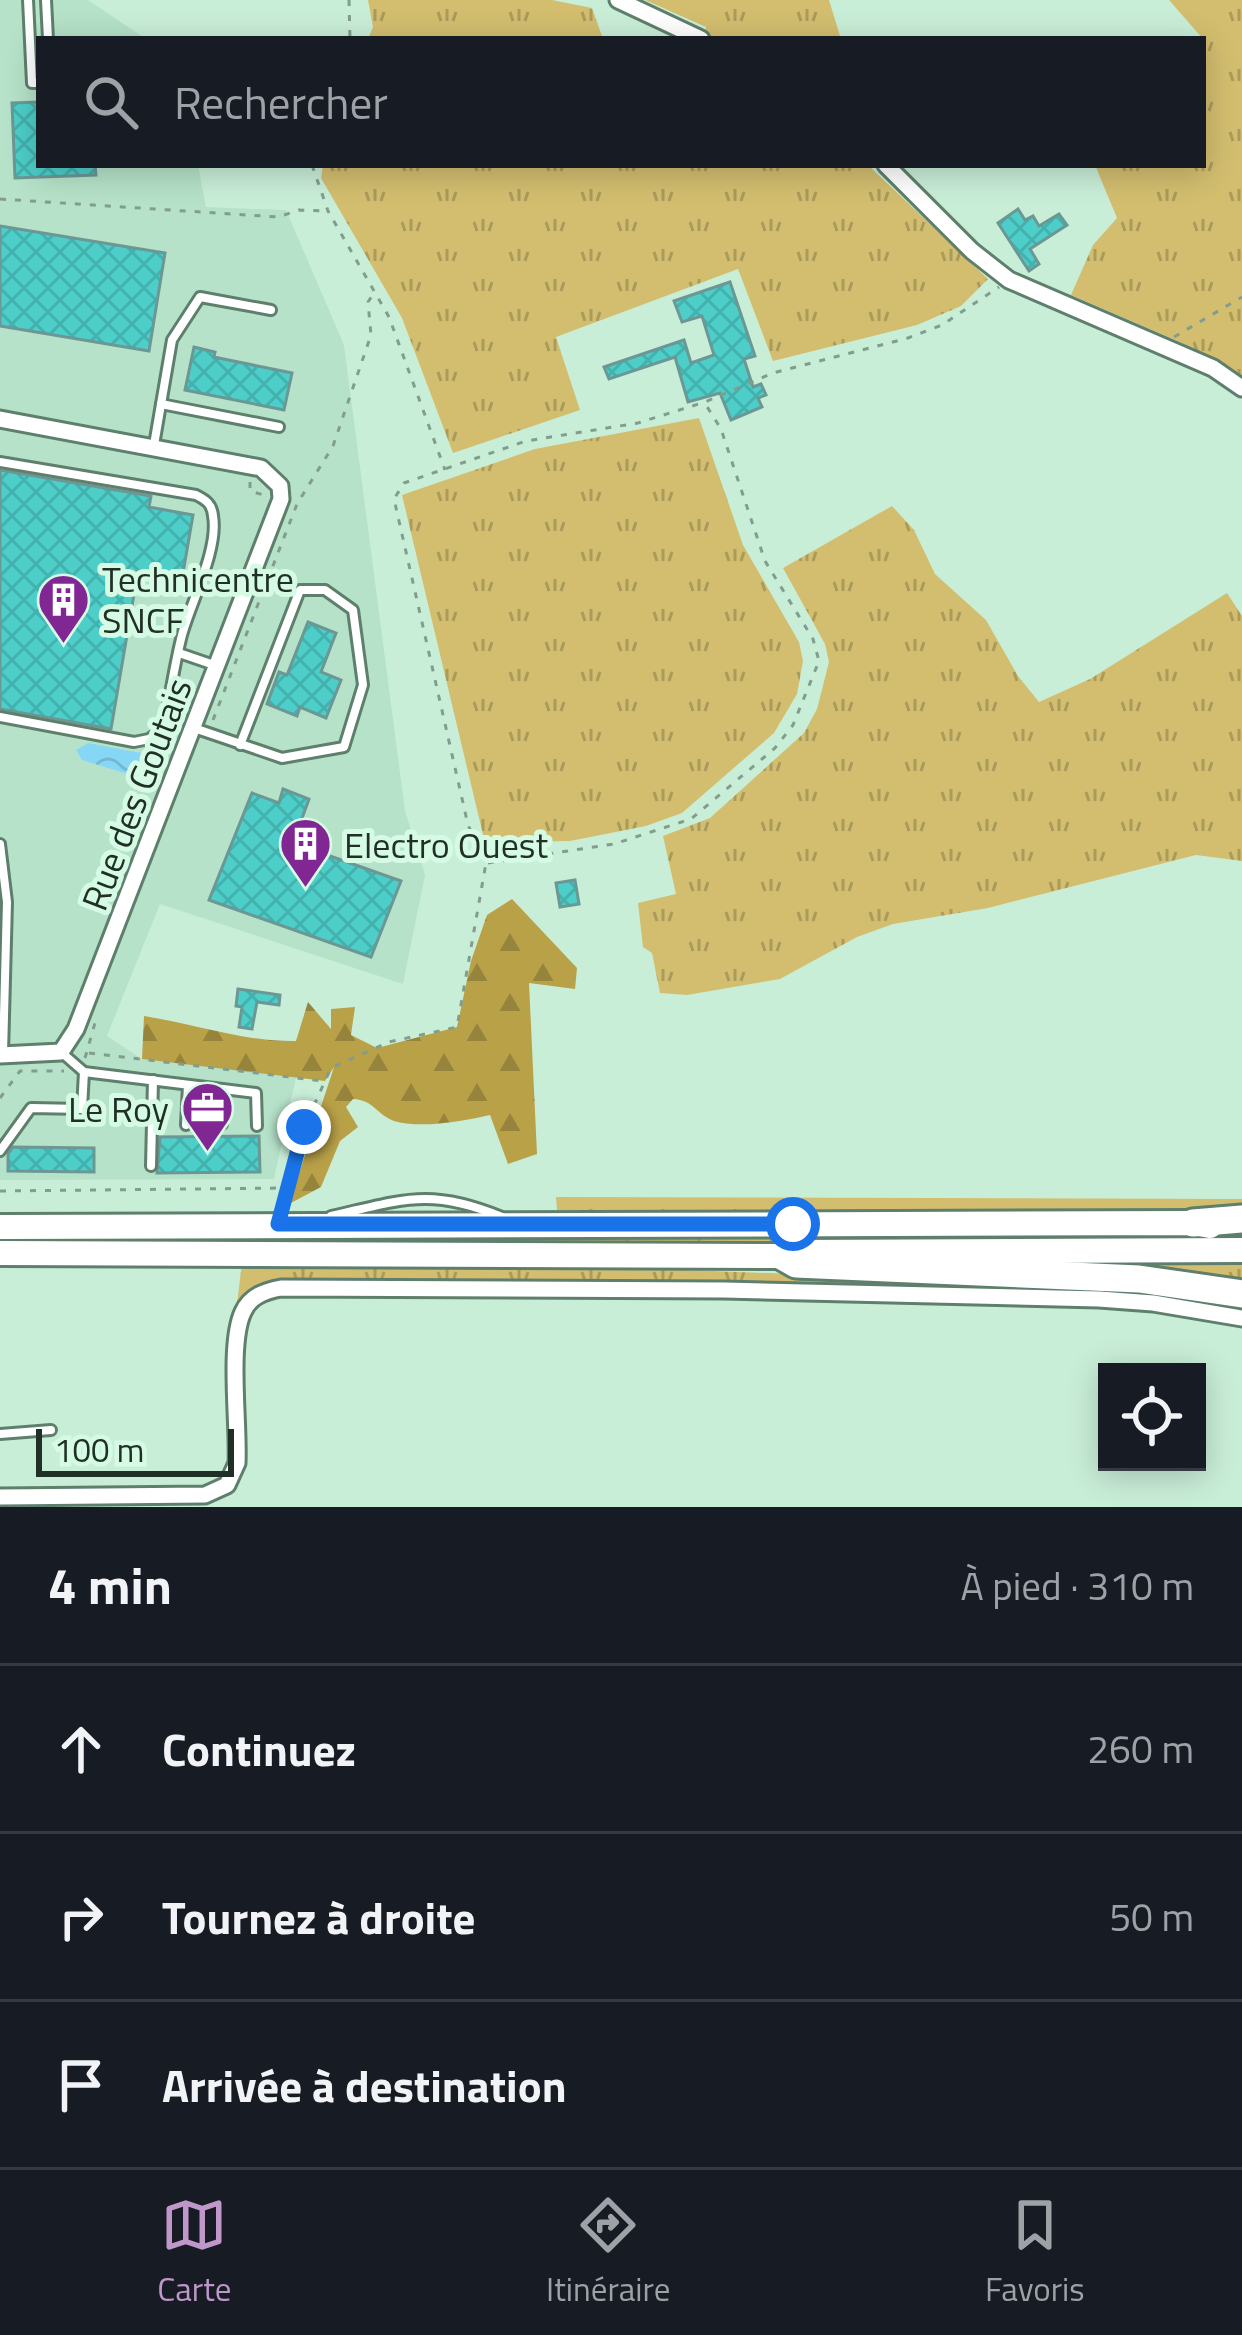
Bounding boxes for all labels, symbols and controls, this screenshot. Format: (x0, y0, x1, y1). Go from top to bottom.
search box (36, 36, 1206, 168)
text: Rechercher (174, 68, 388, 136)
icon: search (78, 69, 144, 135)
place label: Technicentre SNCF (102, 551, 294, 647)
building icon: Technicentre SNCF (35, 571, 91, 645)
street label: Rue des Goutais (66, 670, 206, 918)
building icon: Electro Ouest (277, 816, 333, 890)
place label: Electro Ouest (344, 817, 549, 872)
office icon: Le Roy (180, 1080, 236, 1154)
place label: Le Roy (68, 1081, 169, 1136)
route end (277, 1100, 331, 1154)
route start (766, 1197, 820, 1251)
map controls (1098, 1363, 1206, 1471)
button: locate (1098, 1363, 1206, 1471)
scale bar (36, 1423, 234, 1476)
text: 100 m (54, 1425, 144, 1475)
text: 4 min (48, 1546, 172, 1624)
text: À pied · 310 m (960, 1556, 1194, 1615)
text: Continuez (162, 1715, 356, 1783)
icon: ahead (48, 1716, 114, 1782)
text: 260 m (1087, 1719, 1194, 1778)
text: Tournez à droite (162, 1883, 476, 1951)
icon: right (48, 1884, 114, 1950)
text: 50 m (1109, 1887, 1194, 1946)
text: Arrivée à destination (162, 2051, 567, 2119)
icon: arrive (48, 2052, 114, 2118)
tab: Carte (157, 2192, 231, 2314)
tab: Itinéraire (546, 2192, 670, 2314)
tab: Favoris (985, 2192, 1085, 2314)

